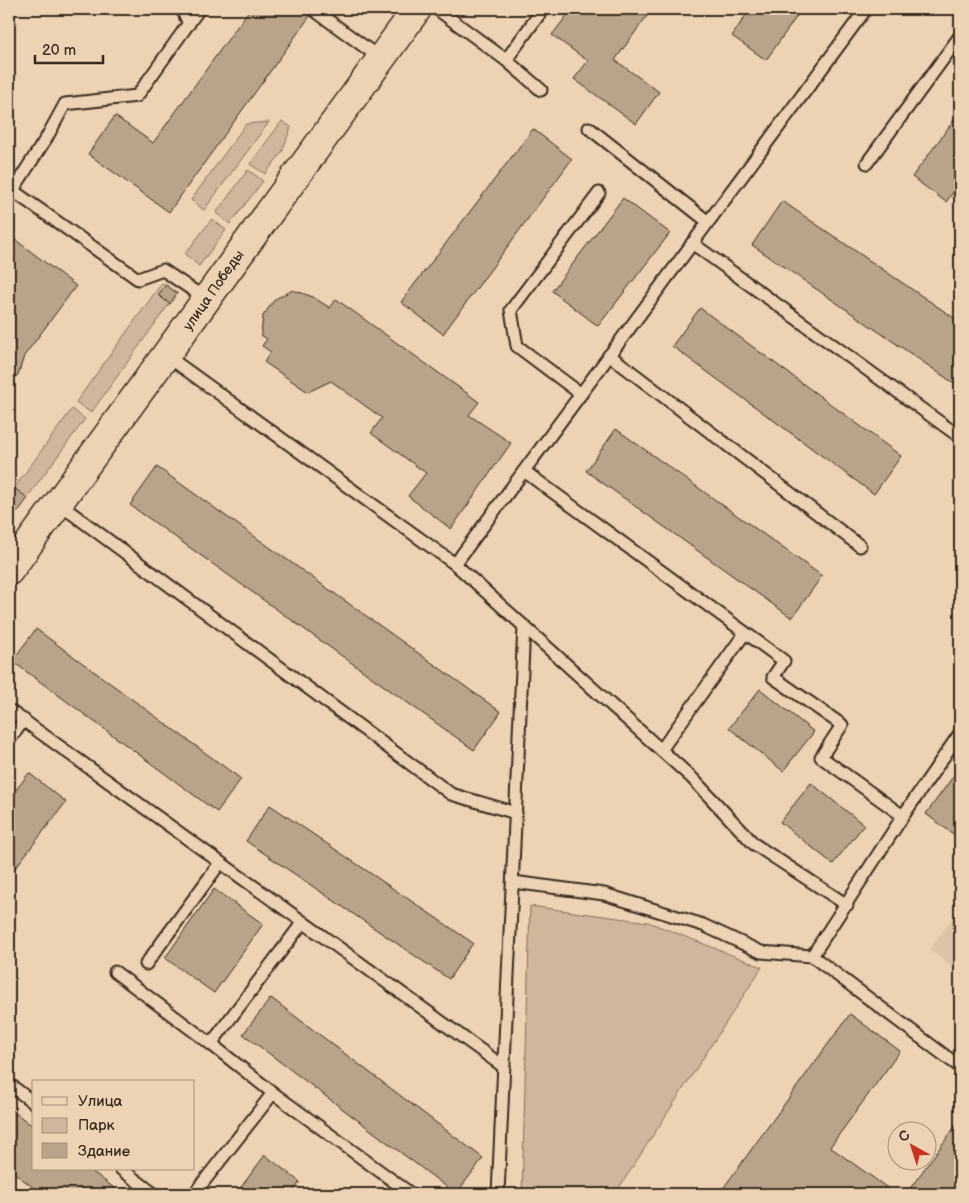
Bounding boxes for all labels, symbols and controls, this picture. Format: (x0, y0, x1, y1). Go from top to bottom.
scale bar (35, 32, 102, 64)
text: 20 m (42, 41, 76, 60)
street label: улица Победы (179, 247, 247, 334)
legend (32, 1080, 195, 1170)
text: Улица (78, 1092, 123, 1111)
text: Парк (78, 1116, 115, 1135)
north arrow (886, 1120, 936, 1170)
text: С (895, 1126, 913, 1146)
text: Здание (78, 1142, 130, 1161)

